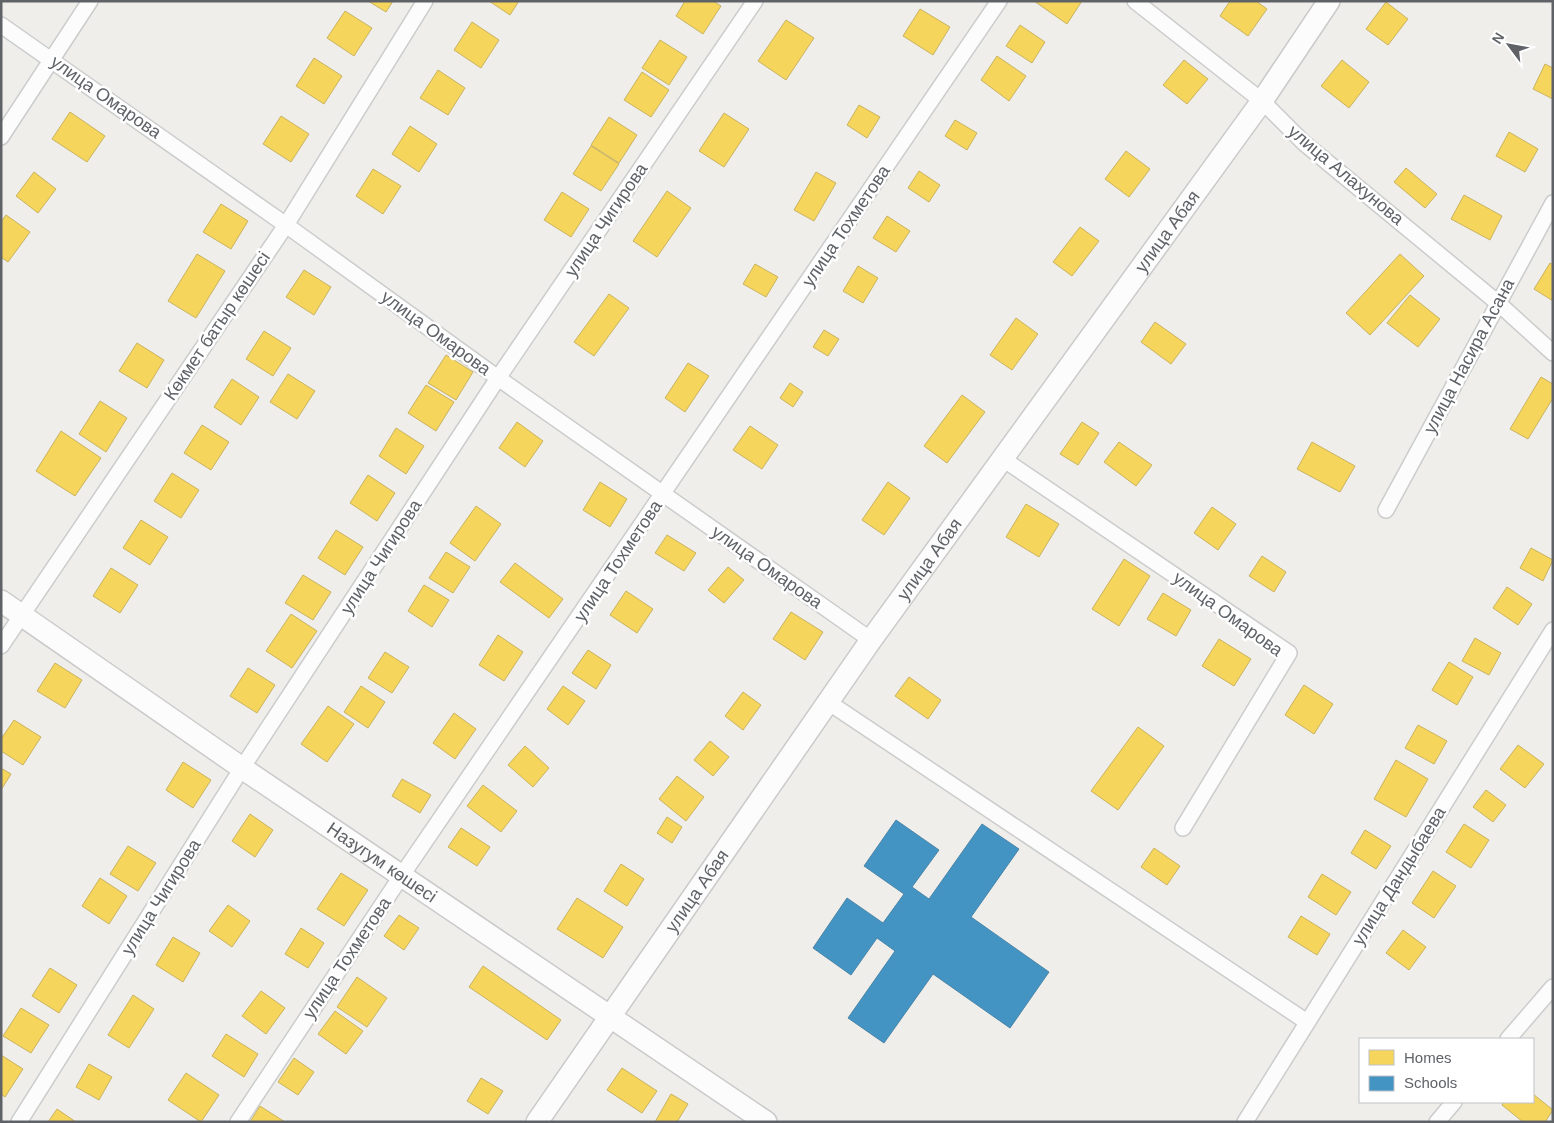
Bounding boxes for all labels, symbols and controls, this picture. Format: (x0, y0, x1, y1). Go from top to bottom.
north arrow (1484, 20, 1534, 70)
text: N (1489, 30, 1507, 47)
street label: улица Омарова (47, 51, 166, 143)
street label: улица Алахунова (1284, 121, 1408, 230)
street label: улица Чигирова (561, 159, 652, 281)
street label: улица Тохметова (798, 161, 895, 290)
street label: улица Абая (1131, 187, 1204, 276)
street label: Көкмет батыр көшесі (160, 248, 274, 404)
street label: улица Насира Асана (1420, 274, 1519, 437)
street label: улица Омарова (377, 287, 495, 380)
street label: улица Чигирова (337, 495, 426, 618)
street label: улица Тохметова (570, 496, 667, 625)
street label: улица Абая (893, 515, 966, 604)
street label: улица Омарова (708, 521, 827, 613)
street label: улица Омарова (1169, 568, 1287, 661)
street label: улица Дандыбаева (1348, 802, 1450, 949)
street label: Назугум көшесі (323, 818, 441, 907)
street label: улица Чигирова (117, 835, 205, 959)
street label: улица Абая (661, 846, 733, 936)
street label: улица Тохметова (299, 893, 396, 1022)
legend (1359, 1038, 1534, 1103)
text: Homes (1404, 1049, 1452, 1066)
text: Schools (1404, 1074, 1457, 1091)

